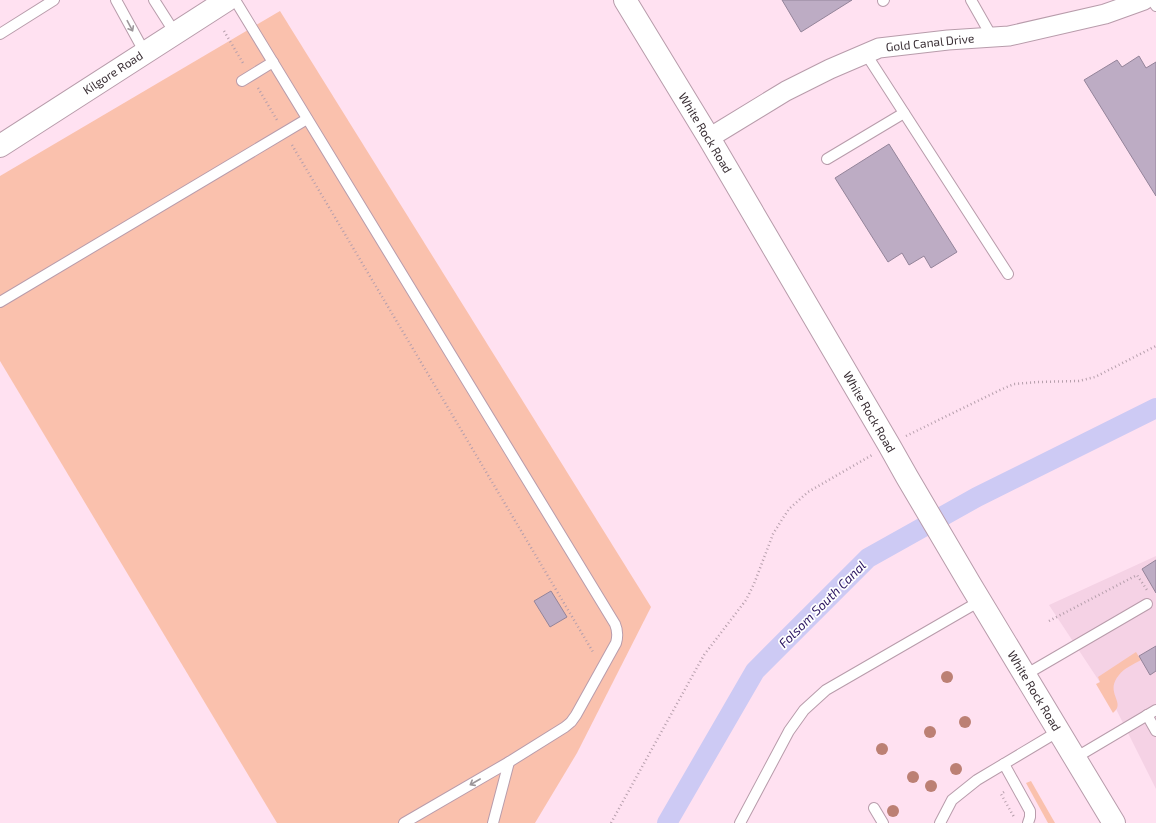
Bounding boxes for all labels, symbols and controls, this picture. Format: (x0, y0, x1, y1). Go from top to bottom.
one-way arrow (127, 20, 135, 32)
street label: Gold Canal Drive (885, 30, 975, 54)
street label: Kilgore Road (80, 48, 145, 97)
street label: White Rock Road (676, 90, 735, 175)
street label: White Rock Road (841, 368, 899, 455)
water label: Folsom South Canal (775, 557, 869, 651)
street label: White Rock Road (1005, 648, 1064, 733)
one-way arrow (469, 778, 481, 786)

